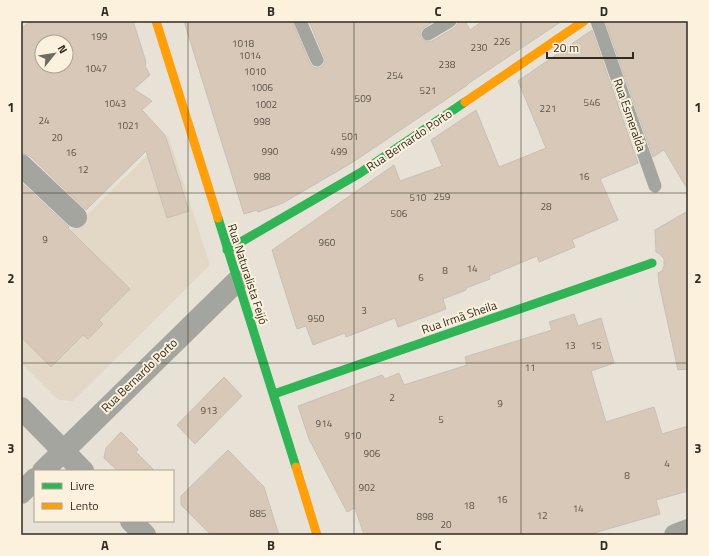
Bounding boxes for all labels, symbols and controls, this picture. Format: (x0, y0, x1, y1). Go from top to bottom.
text: A (101, 1, 109, 21)
text: B (267, 1, 275, 21)
text: C (434, 1, 442, 21)
text: D (600, 1, 608, 21)
house number: 199 (91, 29, 108, 44)
north arrow (34, 34, 74, 74)
house number: 226 (494, 34, 511, 49)
scale bar (547, 34, 633, 60)
house number: 1018 (232, 36, 255, 51)
text: 20 m (553, 38, 579, 57)
house number: 230 (471, 40, 488, 55)
text: N (54, 42, 71, 56)
house number: 1014 (239, 48, 262, 63)
house number: 238 (439, 57, 456, 72)
house number: 1047 (85, 61, 107, 76)
house number: 1010 (244, 64, 267, 79)
house number: 254 (387, 68, 404, 83)
street label: Rua Esmeralda (609, 76, 651, 154)
house number: 1006 (251, 80, 274, 95)
house number: 521 (420, 83, 436, 98)
house number: 509 (355, 91, 372, 106)
house number: 546 (584, 95, 601, 110)
house number: 1043 (104, 96, 126, 111)
text: 1 (7, 97, 15, 117)
house number: 1002 (255, 97, 277, 112)
text: 1 (694, 97, 702, 117)
house number: 221 (540, 101, 556, 116)
street label: Rua Bernardo Porto (362, 104, 456, 176)
house number: 24 (38, 113, 50, 128)
house number: 998 (254, 114, 271, 129)
house number: 1021 (117, 118, 139, 133)
house number: 501 (342, 129, 358, 144)
house number: 20 (51, 130, 63, 145)
house number: 990 (262, 144, 279, 159)
house number: 499 (331, 144, 348, 159)
house number: 16 (65, 145, 77, 160)
house number: 12 (77, 162, 89, 177)
house number: 988 (254, 169, 271, 184)
house number: 16 (578, 169, 590, 184)
house number: 259 (434, 189, 451, 204)
house number: 510 (410, 190, 427, 205)
house number: 28 (540, 199, 552, 214)
house number: 506 (391, 206, 408, 221)
street label: Rua Naturalista Feijó (223, 221, 273, 327)
house number: 9 (42, 232, 48, 247)
house number: 960 (319, 235, 336, 250)
house number: 14 (466, 261, 478, 276)
house number: 8 (442, 263, 448, 278)
text: 2 (7, 268, 15, 288)
text: 2 (694, 268, 702, 288)
house number: 6 (418, 270, 424, 285)
street label: Rua Irmã Sheila (419, 295, 499, 339)
house number: 3 (361, 303, 367, 318)
house number: 950 (308, 311, 325, 326)
street label: Rua Bernardo Porto (96, 333, 182, 417)
house number: 13 (564, 338, 576, 353)
house number: 15 (590, 338, 602, 353)
house number: 11 (524, 360, 536, 375)
house number: 2 (389, 390, 395, 405)
house number: 9 (497, 396, 503, 411)
house number: 913 (201, 403, 217, 418)
house number: 5 (438, 412, 444, 427)
house number: 914 (316, 416, 333, 431)
house number: 910 (345, 428, 362, 443)
text: 3 (7, 438, 15, 458)
text: 3 (694, 438, 702, 458)
house number: 906 (364, 446, 381, 461)
house number: 4 (664, 456, 670, 471)
house number: 8 (624, 468, 630, 483)
legend (34, 470, 174, 522)
text: Livre (70, 476, 94, 495)
house number: 902 (359, 480, 375, 495)
house number: 16 (496, 492, 508, 507)
text: Lento (70, 496, 99, 515)
house number: 18 (463, 498, 475, 513)
house number: 14 (572, 501, 584, 516)
house number: 885 (250, 506, 267, 521)
house number: 12 (536, 508, 548, 523)
house number: 898 (417, 509, 434, 524)
house number: 20 (440, 517, 452, 532)
text: A (101, 535, 109, 555)
text: B (267, 535, 275, 555)
text: C (434, 535, 442, 555)
text: D (600, 535, 608, 555)

